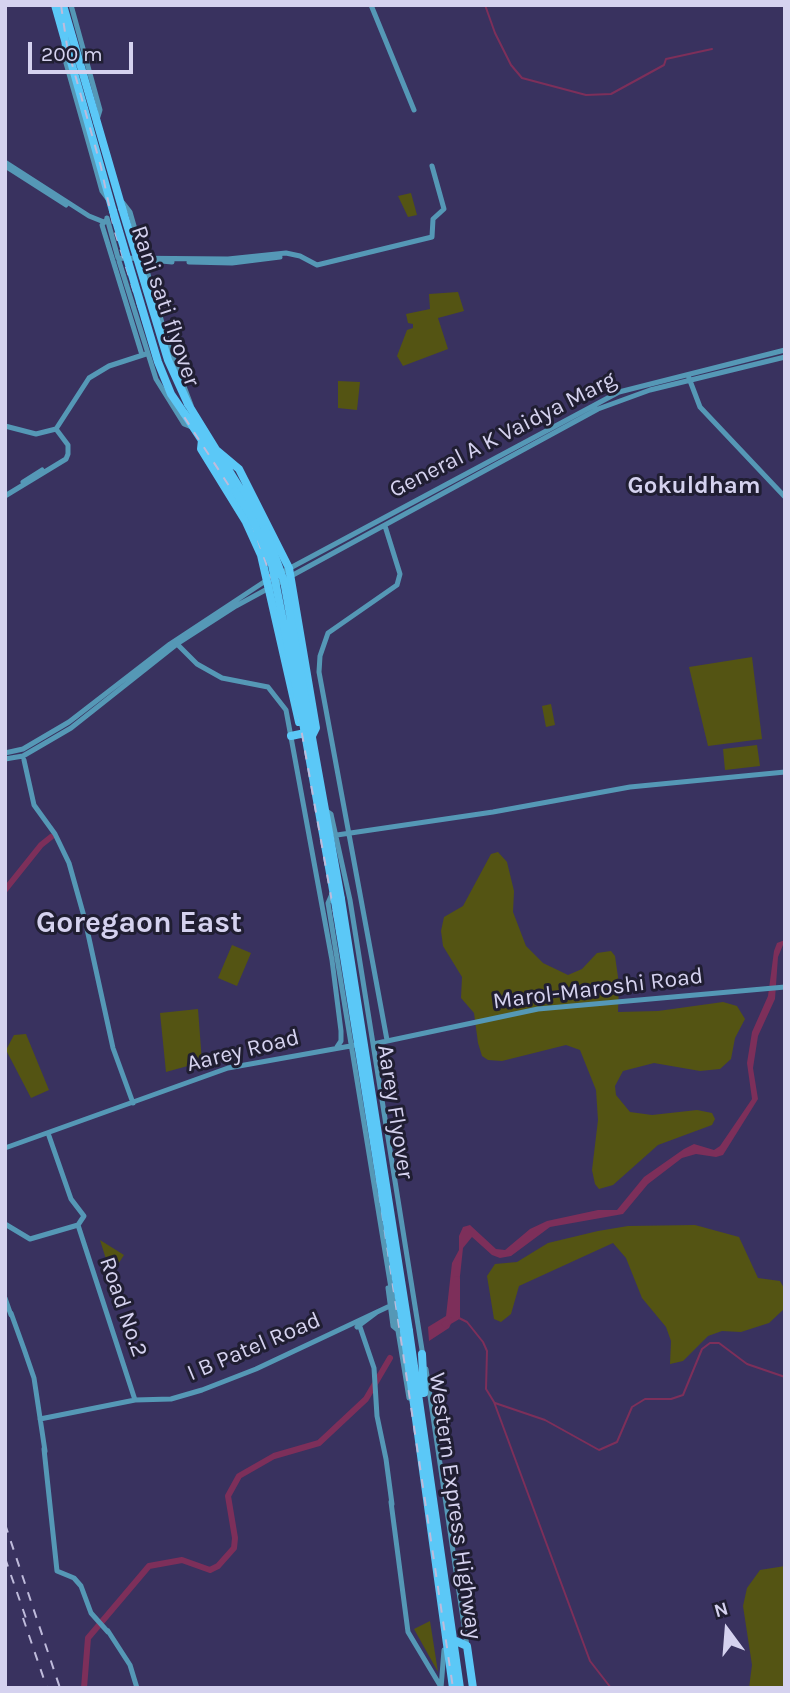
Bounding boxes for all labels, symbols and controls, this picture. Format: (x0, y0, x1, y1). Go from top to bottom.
scale bar (32, 28, 136, 72)
text: 200 m (41, 42, 103, 66)
street label: Rani sati flyover (125, 222, 205, 390)
street label: General A K Vaidya Marg (385, 366, 621, 504)
district label: Gokuldham (628, 472, 760, 500)
district label: Goregaon East (36, 905, 242, 941)
street label: Marol-Maroshi Road (491, 962, 705, 1016)
street label: Aarey Road (184, 1024, 302, 1078)
street label: Aarey Flyover (371, 1043, 419, 1181)
street label: Road No.2 (93, 1253, 153, 1361)
street label: I B Patel Road (183, 1306, 325, 1388)
street label: Western Express Highway (423, 1371, 487, 1641)
north arrow (692, 1595, 762, 1665)
text: N (712, 1597, 731, 1622)

